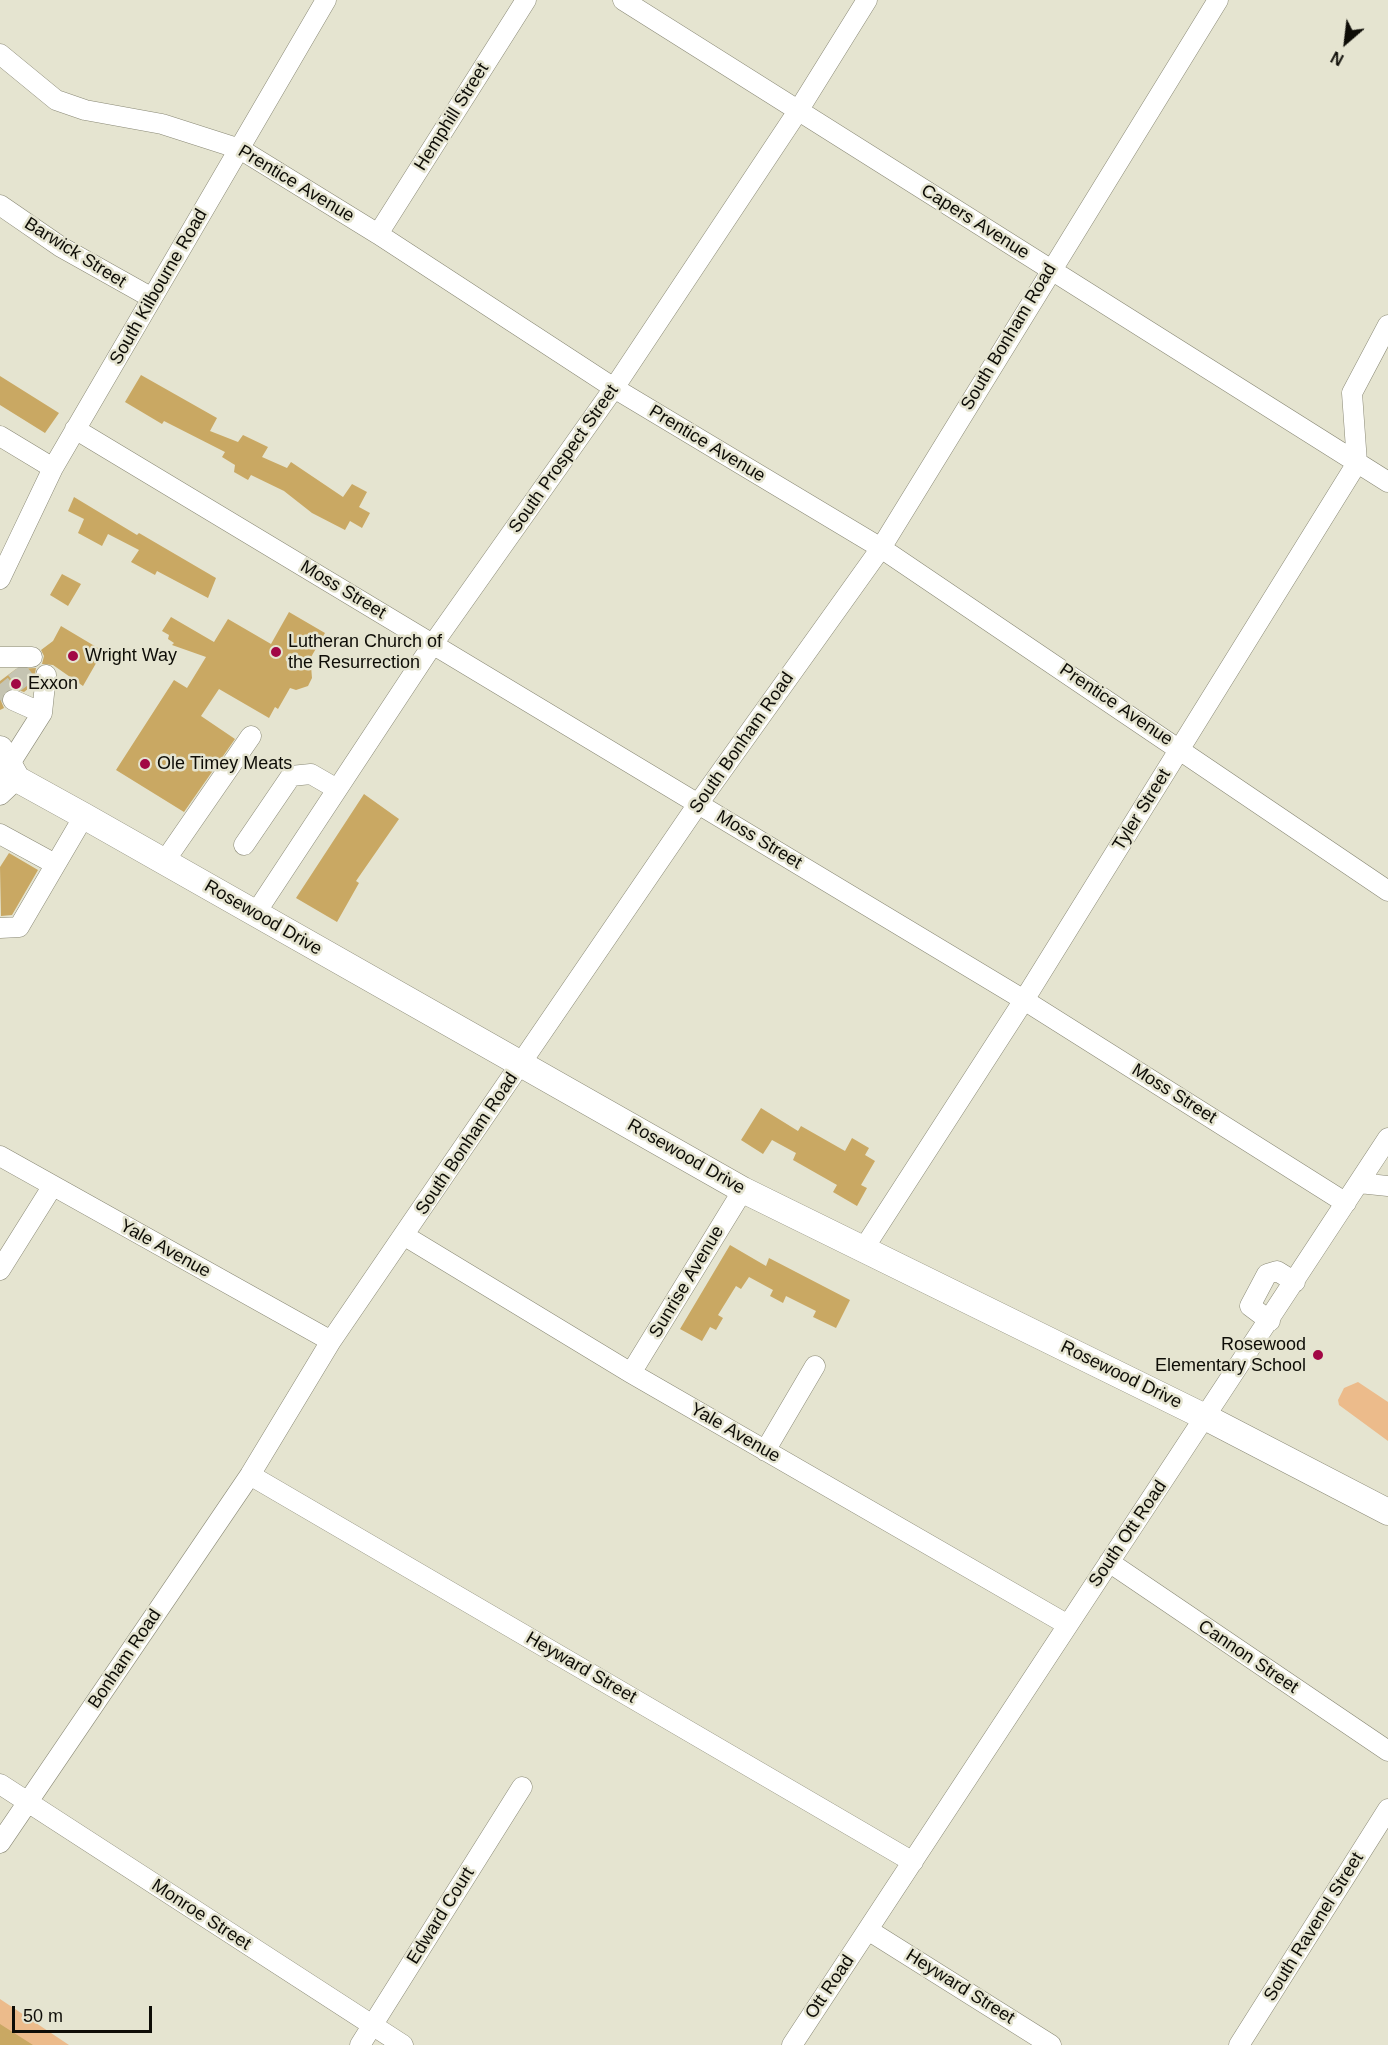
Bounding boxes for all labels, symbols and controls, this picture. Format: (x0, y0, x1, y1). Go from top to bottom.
north arrow (1316, 12, 1376, 72)
text: N (1328, 48, 1346, 69)
street label: Hemphill Street (410, 59, 494, 175)
street label: Prentice Avenue (234, 141, 358, 227)
street label: Capers Avenue (917, 180, 1033, 264)
street label: South Kilbourne Road (106, 205, 212, 369)
street label: Barwick Street (20, 213, 130, 293)
street label: South Bonham Road (957, 260, 1061, 414)
street label: South Prospect Street (505, 381, 623, 537)
street label: Prentice Avenue (645, 401, 769, 487)
street label: Moss Street (296, 556, 390, 624)
place label: Lutheran Church of the Resurrection (288, 631, 442, 674)
place label: Wright Way (85, 645, 177, 667)
marker: Lutheran Church of the Resurrection (269, 645, 283, 659)
marker: Wright Way (66, 649, 80, 663)
street label: Prentice Avenue (1055, 659, 1177, 751)
street label: South Bonham Road (685, 668, 799, 818)
place label: Exxon (28, 673, 78, 695)
marker: Exxon (9, 677, 23, 691)
place label: Ole Timey Meats (157, 753, 292, 775)
marker: Ole Timey Meats (138, 757, 152, 771)
street label: Tyler Street (1108, 765, 1176, 855)
street label: Moss Street (712, 806, 806, 874)
street label: Rosewood Drive (200, 876, 326, 960)
street label: Moss Street (1128, 1059, 1220, 1129)
street label: South Bonham Road (411, 1069, 523, 1219)
street label: Rosewood Drive (623, 1115, 749, 1199)
street label: Yale Avenue (116, 1215, 214, 1283)
street label: Sunrise Avenue (645, 1222, 729, 1342)
place label: Rosewood Elementary School (1155, 1334, 1306, 1376)
street label: Rosewood Drive (1057, 1336, 1185, 1414)
marker: Rosewood Elementary School (1311, 1348, 1325, 1362)
street label: Yale Avenue (686, 1399, 784, 1467)
street label: South Ott Road (1084, 1477, 1172, 1591)
street label: Bonham Road (84, 1605, 166, 1713)
street label: Cannon Street (1194, 1616, 1302, 1698)
street label: Heyward Street (522, 1628, 640, 1708)
street label: South Ravenel Street (1260, 1849, 1368, 2005)
street label: Edward Court (403, 1864, 479, 1968)
street label: Monroe Street (147, 1875, 255, 1955)
street label: Heyward Street (902, 1945, 1018, 2029)
street label: Ott Road (801, 1951, 859, 2023)
scale bar (15, 1994, 154, 2032)
text: 50 m (23, 2006, 63, 2026)

